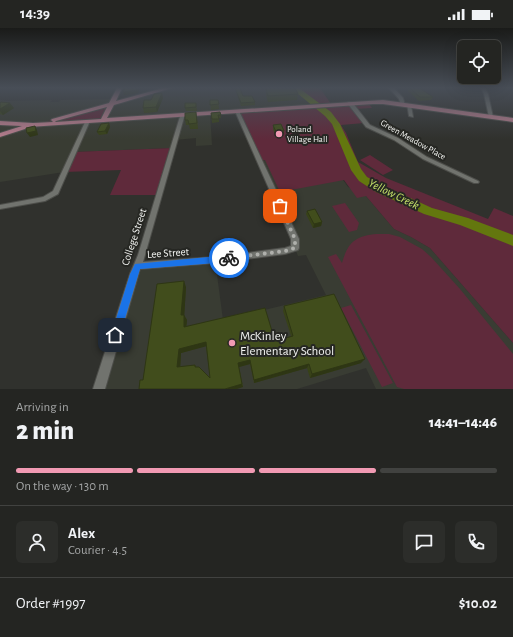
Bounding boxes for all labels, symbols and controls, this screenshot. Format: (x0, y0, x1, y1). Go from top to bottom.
text: 14:39 (20, 6, 50, 21)
map controls (457, 40, 501, 84)
button: locate (457, 40, 501, 84)
street label: Green Meadow Place (379, 118, 447, 162)
place label: Poland Village Hall (287, 125, 327, 144)
marker: Poland Village Hall (274, 129, 284, 139)
water label: Yellow Creek (367, 177, 422, 212)
pin (263, 189, 297, 223)
icon: bag (269, 195, 291, 217)
street label: College Street (120, 207, 149, 267)
courier (209, 238, 249, 278)
street label: Lee Street (147, 246, 190, 260)
icon: bike (218, 247, 240, 269)
pin (98, 318, 132, 352)
icon: home (104, 324, 126, 346)
place label: McKinley Elementary School (240, 330, 334, 358)
marker: McKinley Elementary School (227, 338, 237, 348)
text: Arriving in (16, 401, 69, 414)
text: 14:41–14:46 (429, 415, 497, 430)
text: 2 min (16, 418, 74, 444)
text: On the way · 130 m (16, 480, 109, 493)
button: person (16, 521, 58, 563)
button: chat (403, 521, 445, 563)
button: phone (455, 521, 497, 563)
text: Alex (68, 526, 95, 541)
text: Courier · 4.5 (68, 544, 127, 557)
text: Order #1997 (16, 596, 86, 611)
text: $10.02 (459, 596, 497, 611)

